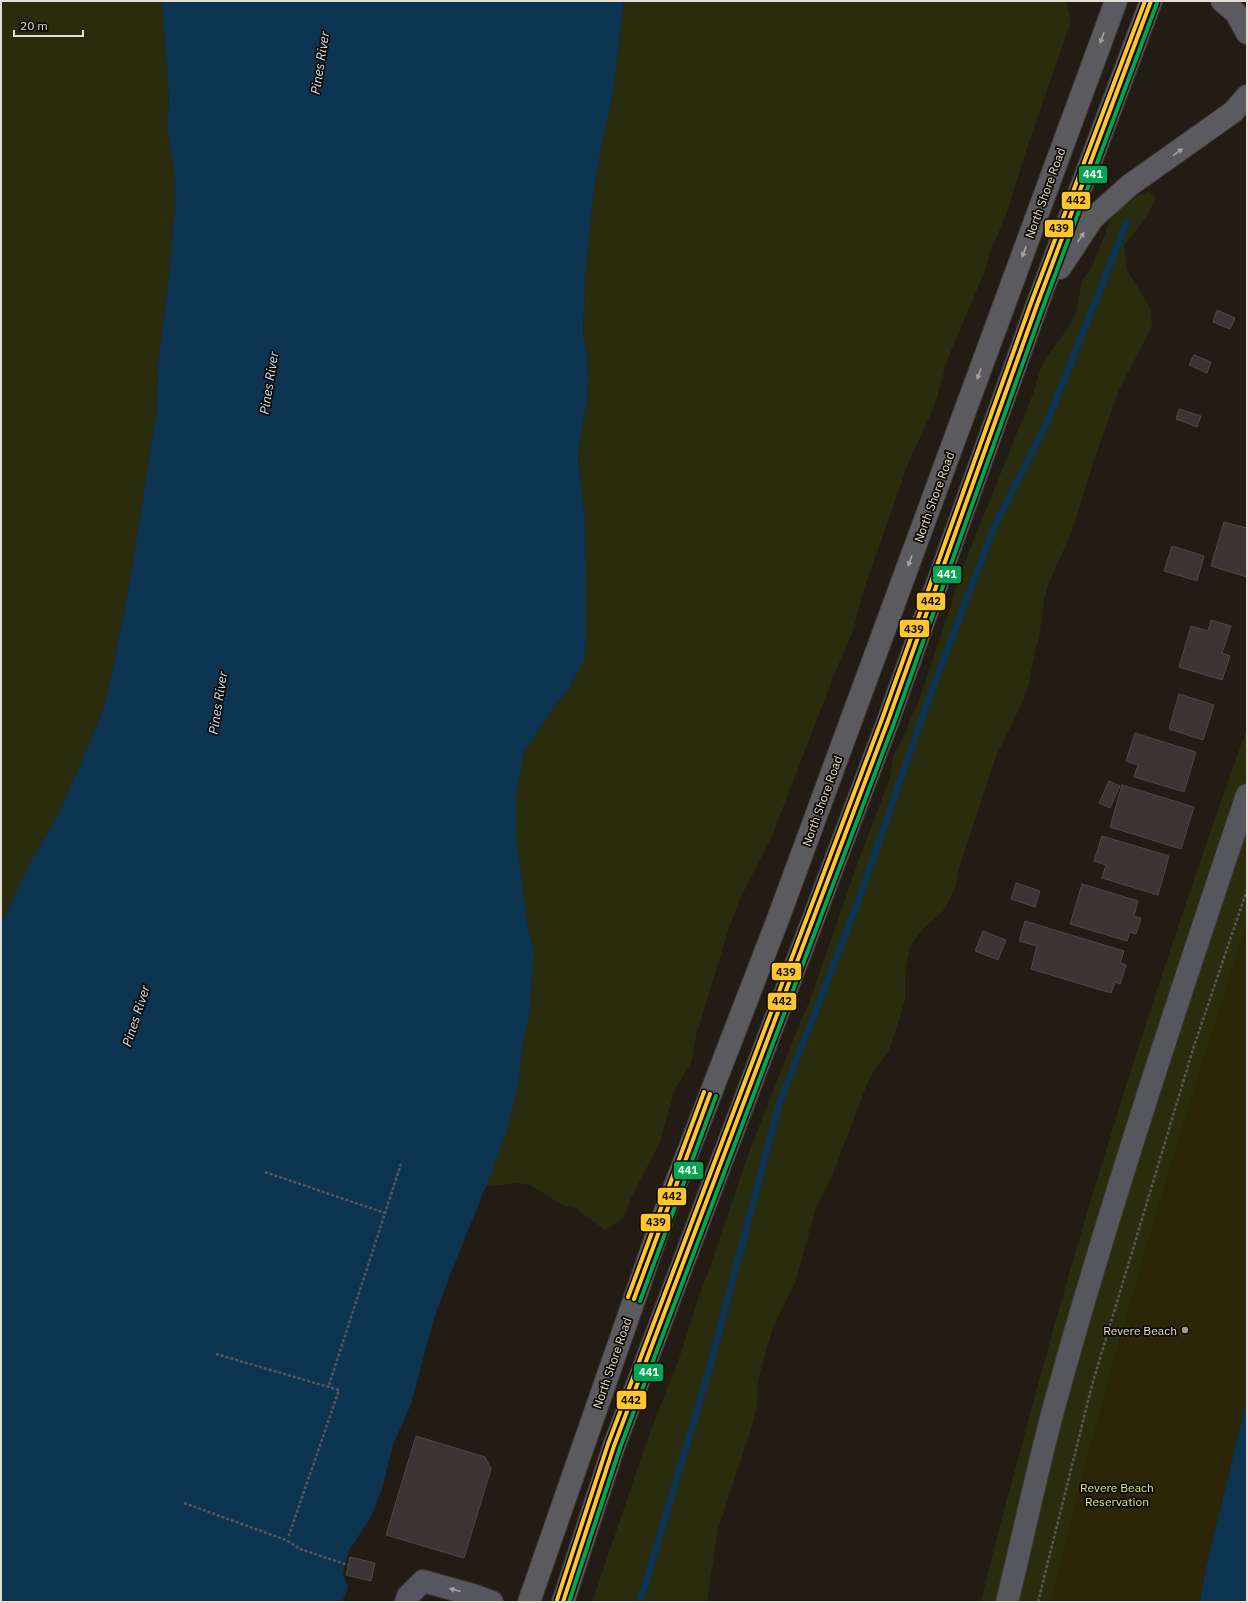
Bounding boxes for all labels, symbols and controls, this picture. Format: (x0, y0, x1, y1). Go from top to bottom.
scale bar (14, 12, 83, 38)
text: 20 m (20, 18, 48, 33)
water label: Pines River (307, 29, 334, 96)
one-way arrow (1099, 32, 1105, 44)
street label: North Shore Road (1022, 146, 1068, 240)
one-way arrow (1173, 148, 1183, 156)
line badge: 441 (1078, 165, 1108, 184)
text: 441 (1083, 167, 1103, 181)
line badge: 442 (1061, 191, 1091, 210)
text: 442 (1066, 193, 1086, 207)
line badge: 439 (1044, 219, 1074, 238)
text: 439 (1049, 221, 1069, 235)
one-way arrow (1077, 231, 1085, 242)
one-way arrow (1020, 246, 1026, 258)
water label: Pines River (256, 349, 283, 416)
one-way arrow (975, 368, 981, 380)
street label: North Shore Road (911, 450, 957, 544)
one-way arrow (906, 556, 912, 568)
line badge: 441 (932, 565, 962, 584)
text: 441 (937, 567, 957, 581)
line badge: 442 (916, 592, 946, 611)
text: 442 (921, 594, 941, 608)
line badge: 439 (899, 619, 930, 638)
text: 439 (904, 622, 924, 636)
water label: Pines River (205, 669, 232, 736)
street label: North Shore Road (799, 754, 845, 848)
line badge: 439 (771, 962, 802, 981)
text: 439 (776, 965, 796, 979)
water label: Pines River (118, 982, 154, 1049)
line badge: 442 (767, 992, 797, 1011)
text: 442 (772, 994, 792, 1008)
line badge: 441 (673, 1161, 704, 1180)
text: 441 (678, 1163, 698, 1177)
line badge: 442 (657, 1187, 687, 1206)
text: 442 (662, 1189, 682, 1203)
line badge: 439 (640, 1213, 671, 1232)
text: 439 (646, 1215, 666, 1229)
street label: North Shore Road (589, 1315, 635, 1411)
place label: Revere Beach (1103, 1323, 1177, 1338)
marker: Revere Beach (1180, 1325, 1190, 1335)
line badge: 441 (633, 1363, 664, 1382)
text: 441 (639, 1365, 659, 1379)
line badge: 442 (616, 1390, 647, 1410)
text: 442 (621, 1393, 641, 1407)
park label: Revere Beach Reservation (1080, 1480, 1154, 1509)
one-way arrow (449, 1587, 461, 1593)

